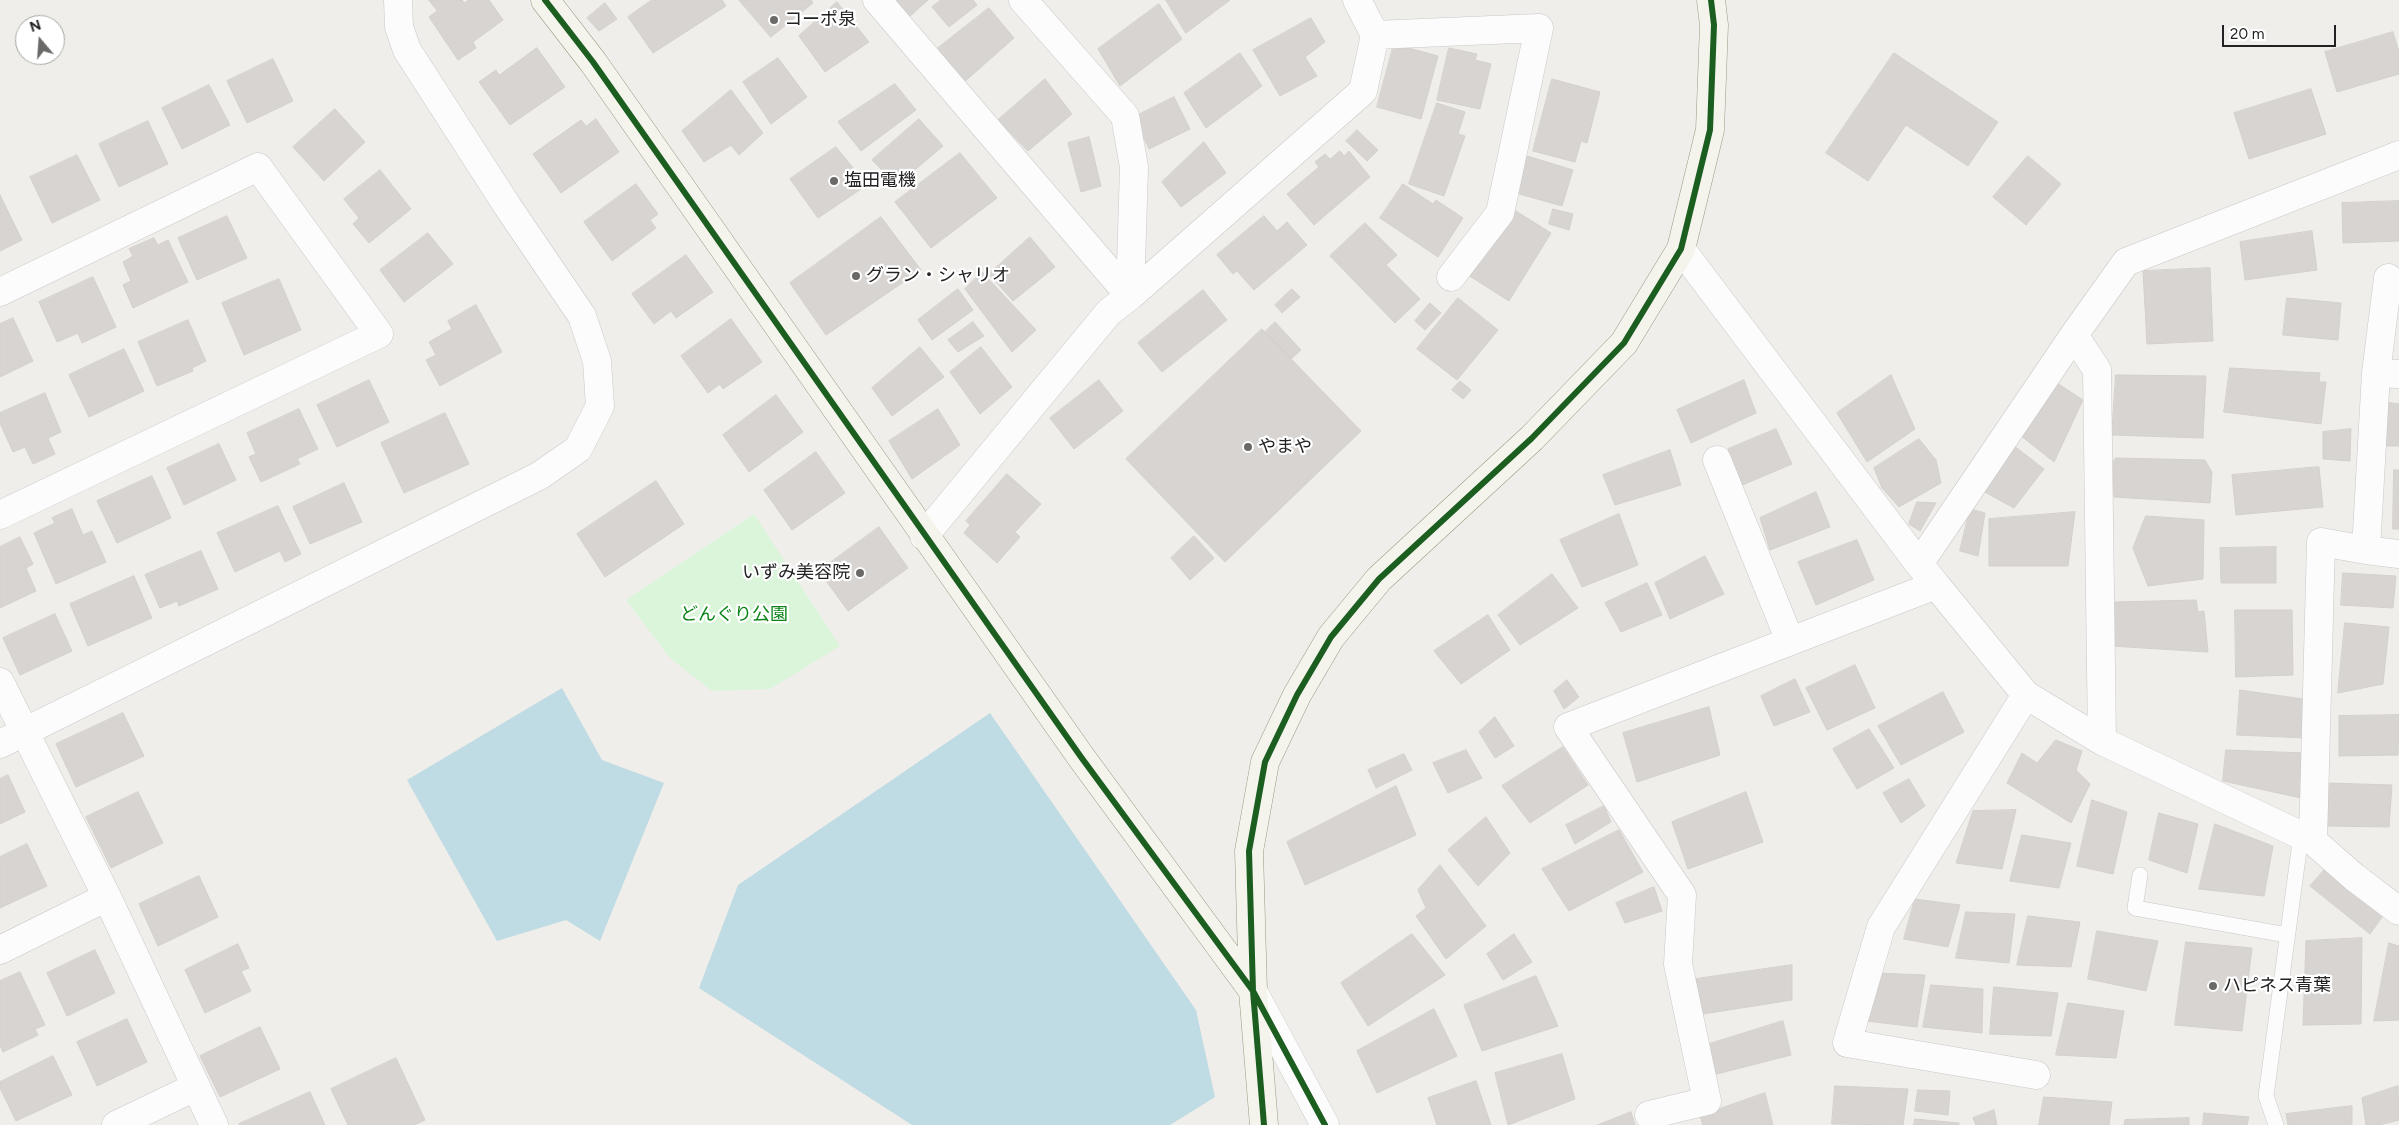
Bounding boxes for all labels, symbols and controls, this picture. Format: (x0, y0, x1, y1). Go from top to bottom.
place label: コーポ泉 (784, 9, 856, 31)
marker: コーポ泉 (768, 14, 780, 26)
north arrow (15, 15, 65, 65)
scale bar (2224, 15, 2338, 47)
text: N (28, 16, 43, 36)
text: 20 m (2230, 25, 2264, 43)
place label: 塩田電機 (844, 170, 916, 192)
marker: 塩田電機 (828, 175, 840, 187)
place label: グラン・シャリオ (866, 265, 1010, 287)
marker: グラン・シャリオ (850, 270, 862, 282)
place label: やまや (1258, 436, 1312, 458)
marker: やまや (1242, 441, 1254, 453)
place label: いずみ美容院 (742, 562, 850, 584)
marker: いずみ美容院 (854, 567, 866, 579)
park label: どんぐり公園 (680, 604, 788, 626)
place label: ハピネス青葉 (2223, 975, 2331, 997)
marker: ハピネス青葉 (2207, 980, 2219, 992)

